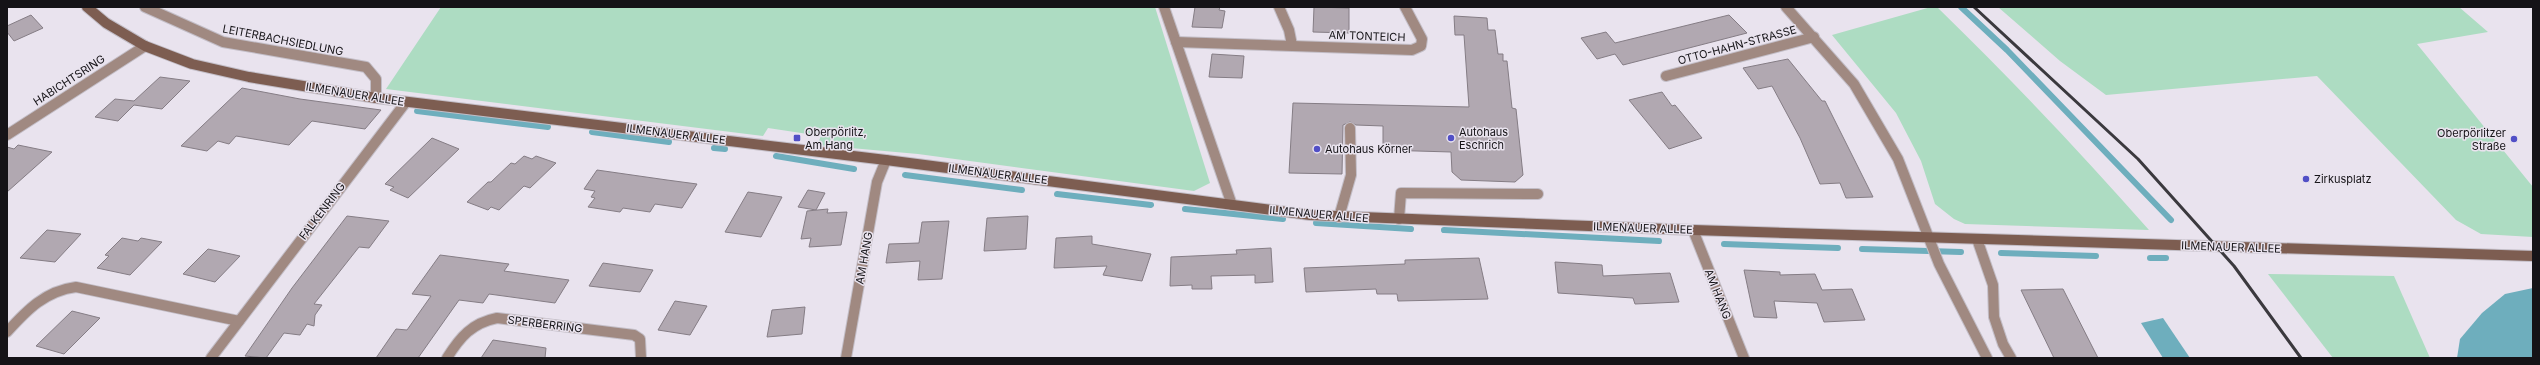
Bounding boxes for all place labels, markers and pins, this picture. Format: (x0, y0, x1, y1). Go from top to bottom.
place label: Oberpörlitz, Am Hang (805, 125, 867, 152)
place label: Autohaus Eschrich (1459, 125, 1508, 152)
place label: Oberpörlitzer Straße (2437, 126, 2506, 153)
marker: Oberpörlitz, Am Hang (792, 133, 802, 143)
marker: Autohaus Eschrich (1446, 133, 1456, 143)
marker: Oberpörlitzer Straße (2509, 134, 2519, 144)
place label: Autohaus Körner (1325, 142, 1412, 156)
marker: Autohaus Körner (1312, 144, 1322, 154)
place label: Zirkusplatz (2314, 172, 2372, 186)
marker: Zirkusplatz (2301, 174, 2311, 184)

